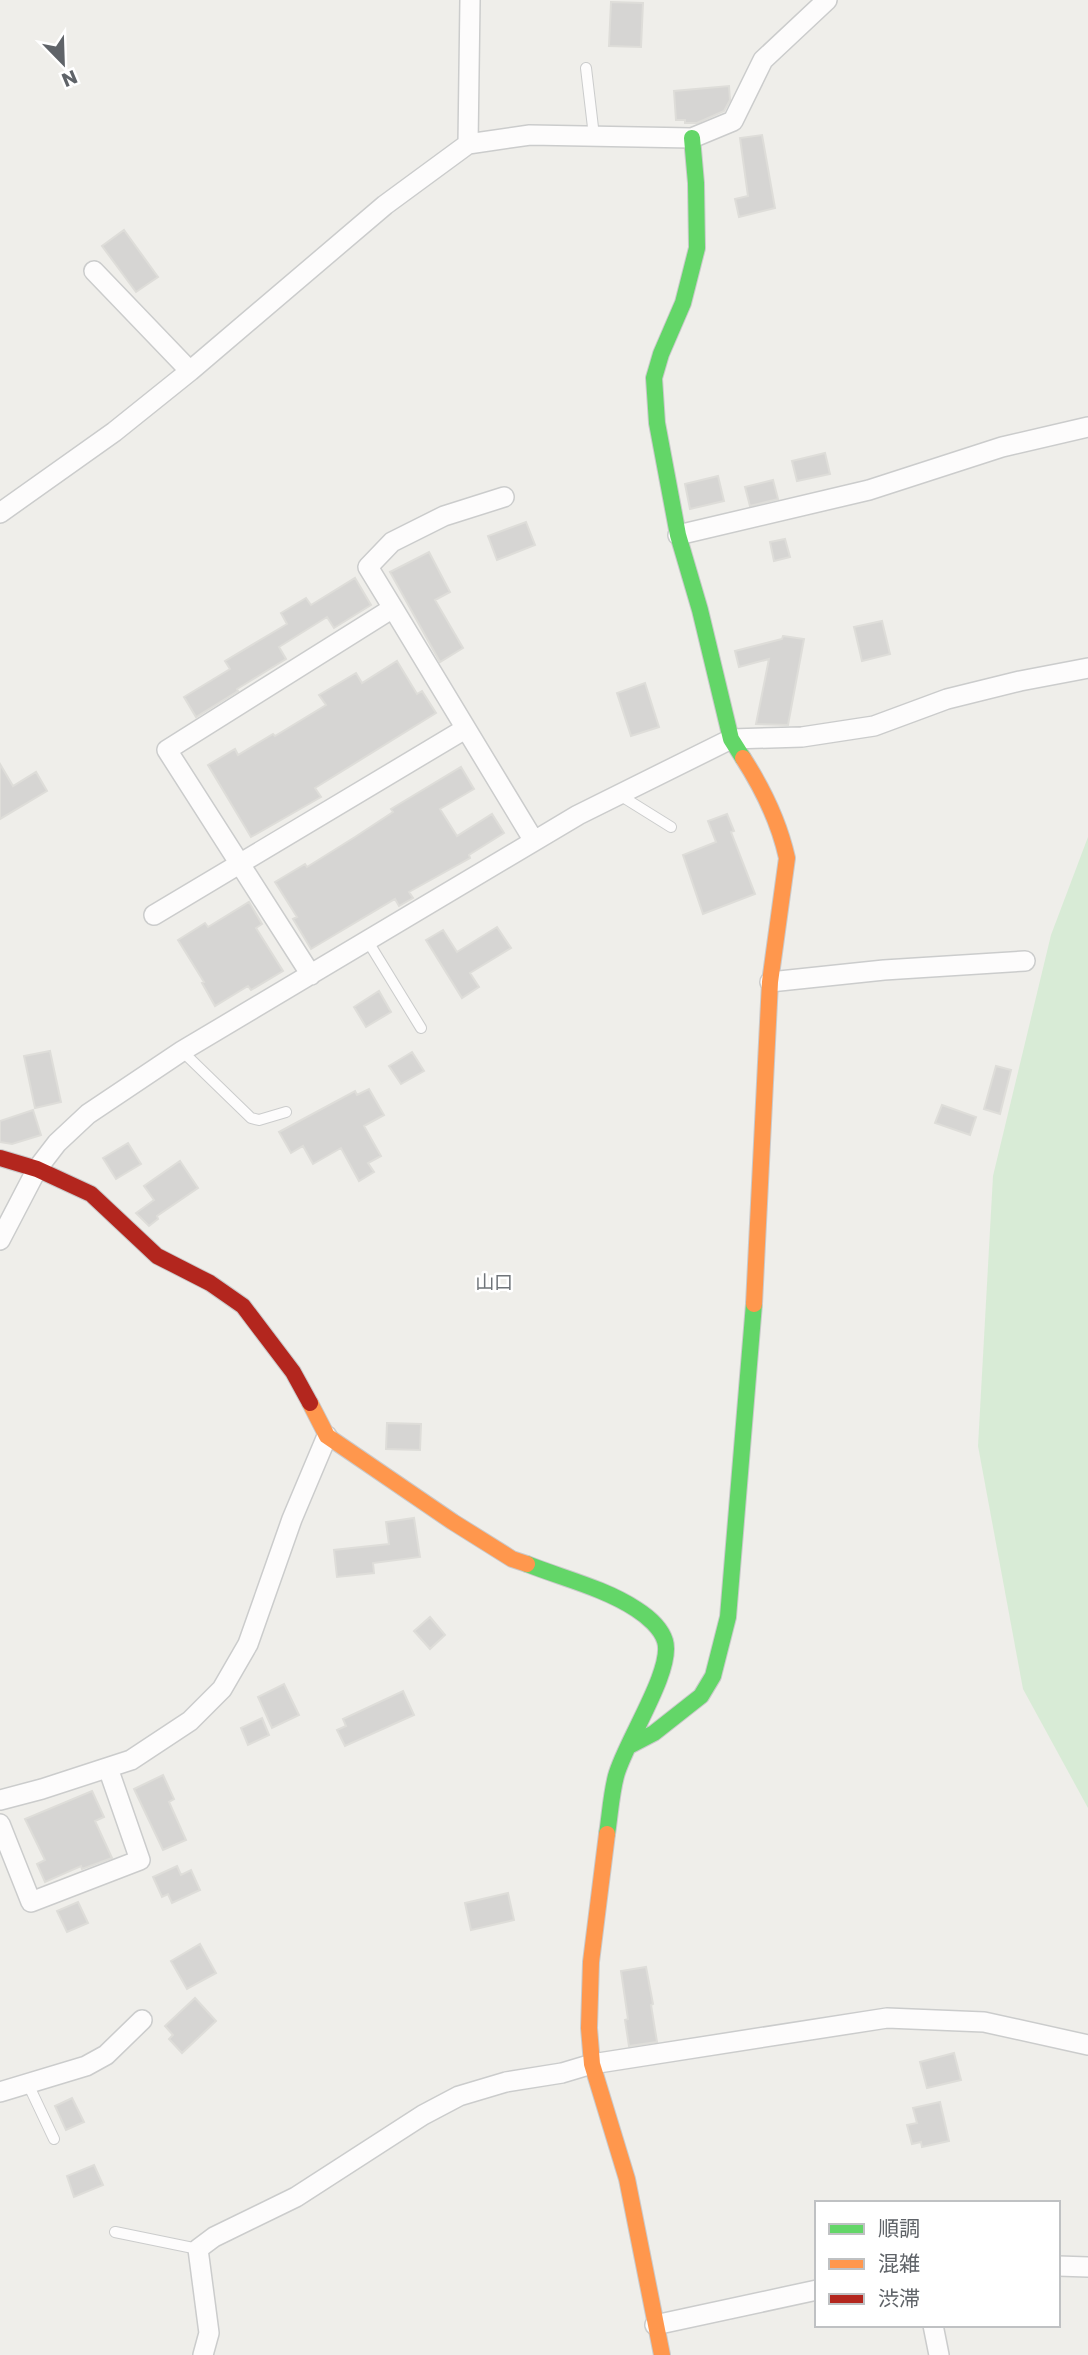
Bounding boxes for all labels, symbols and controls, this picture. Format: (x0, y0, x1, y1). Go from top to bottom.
north arrow (28, 28, 98, 98)
text: N (58, 63, 81, 93)
district label: 山口 (475, 1269, 513, 1296)
legend (815, 2201, 1060, 2327)
text: 順調 (878, 2214, 920, 2243)
text: 混雑 (878, 2249, 920, 2278)
text: 渋滞 (878, 2284, 920, 2313)

